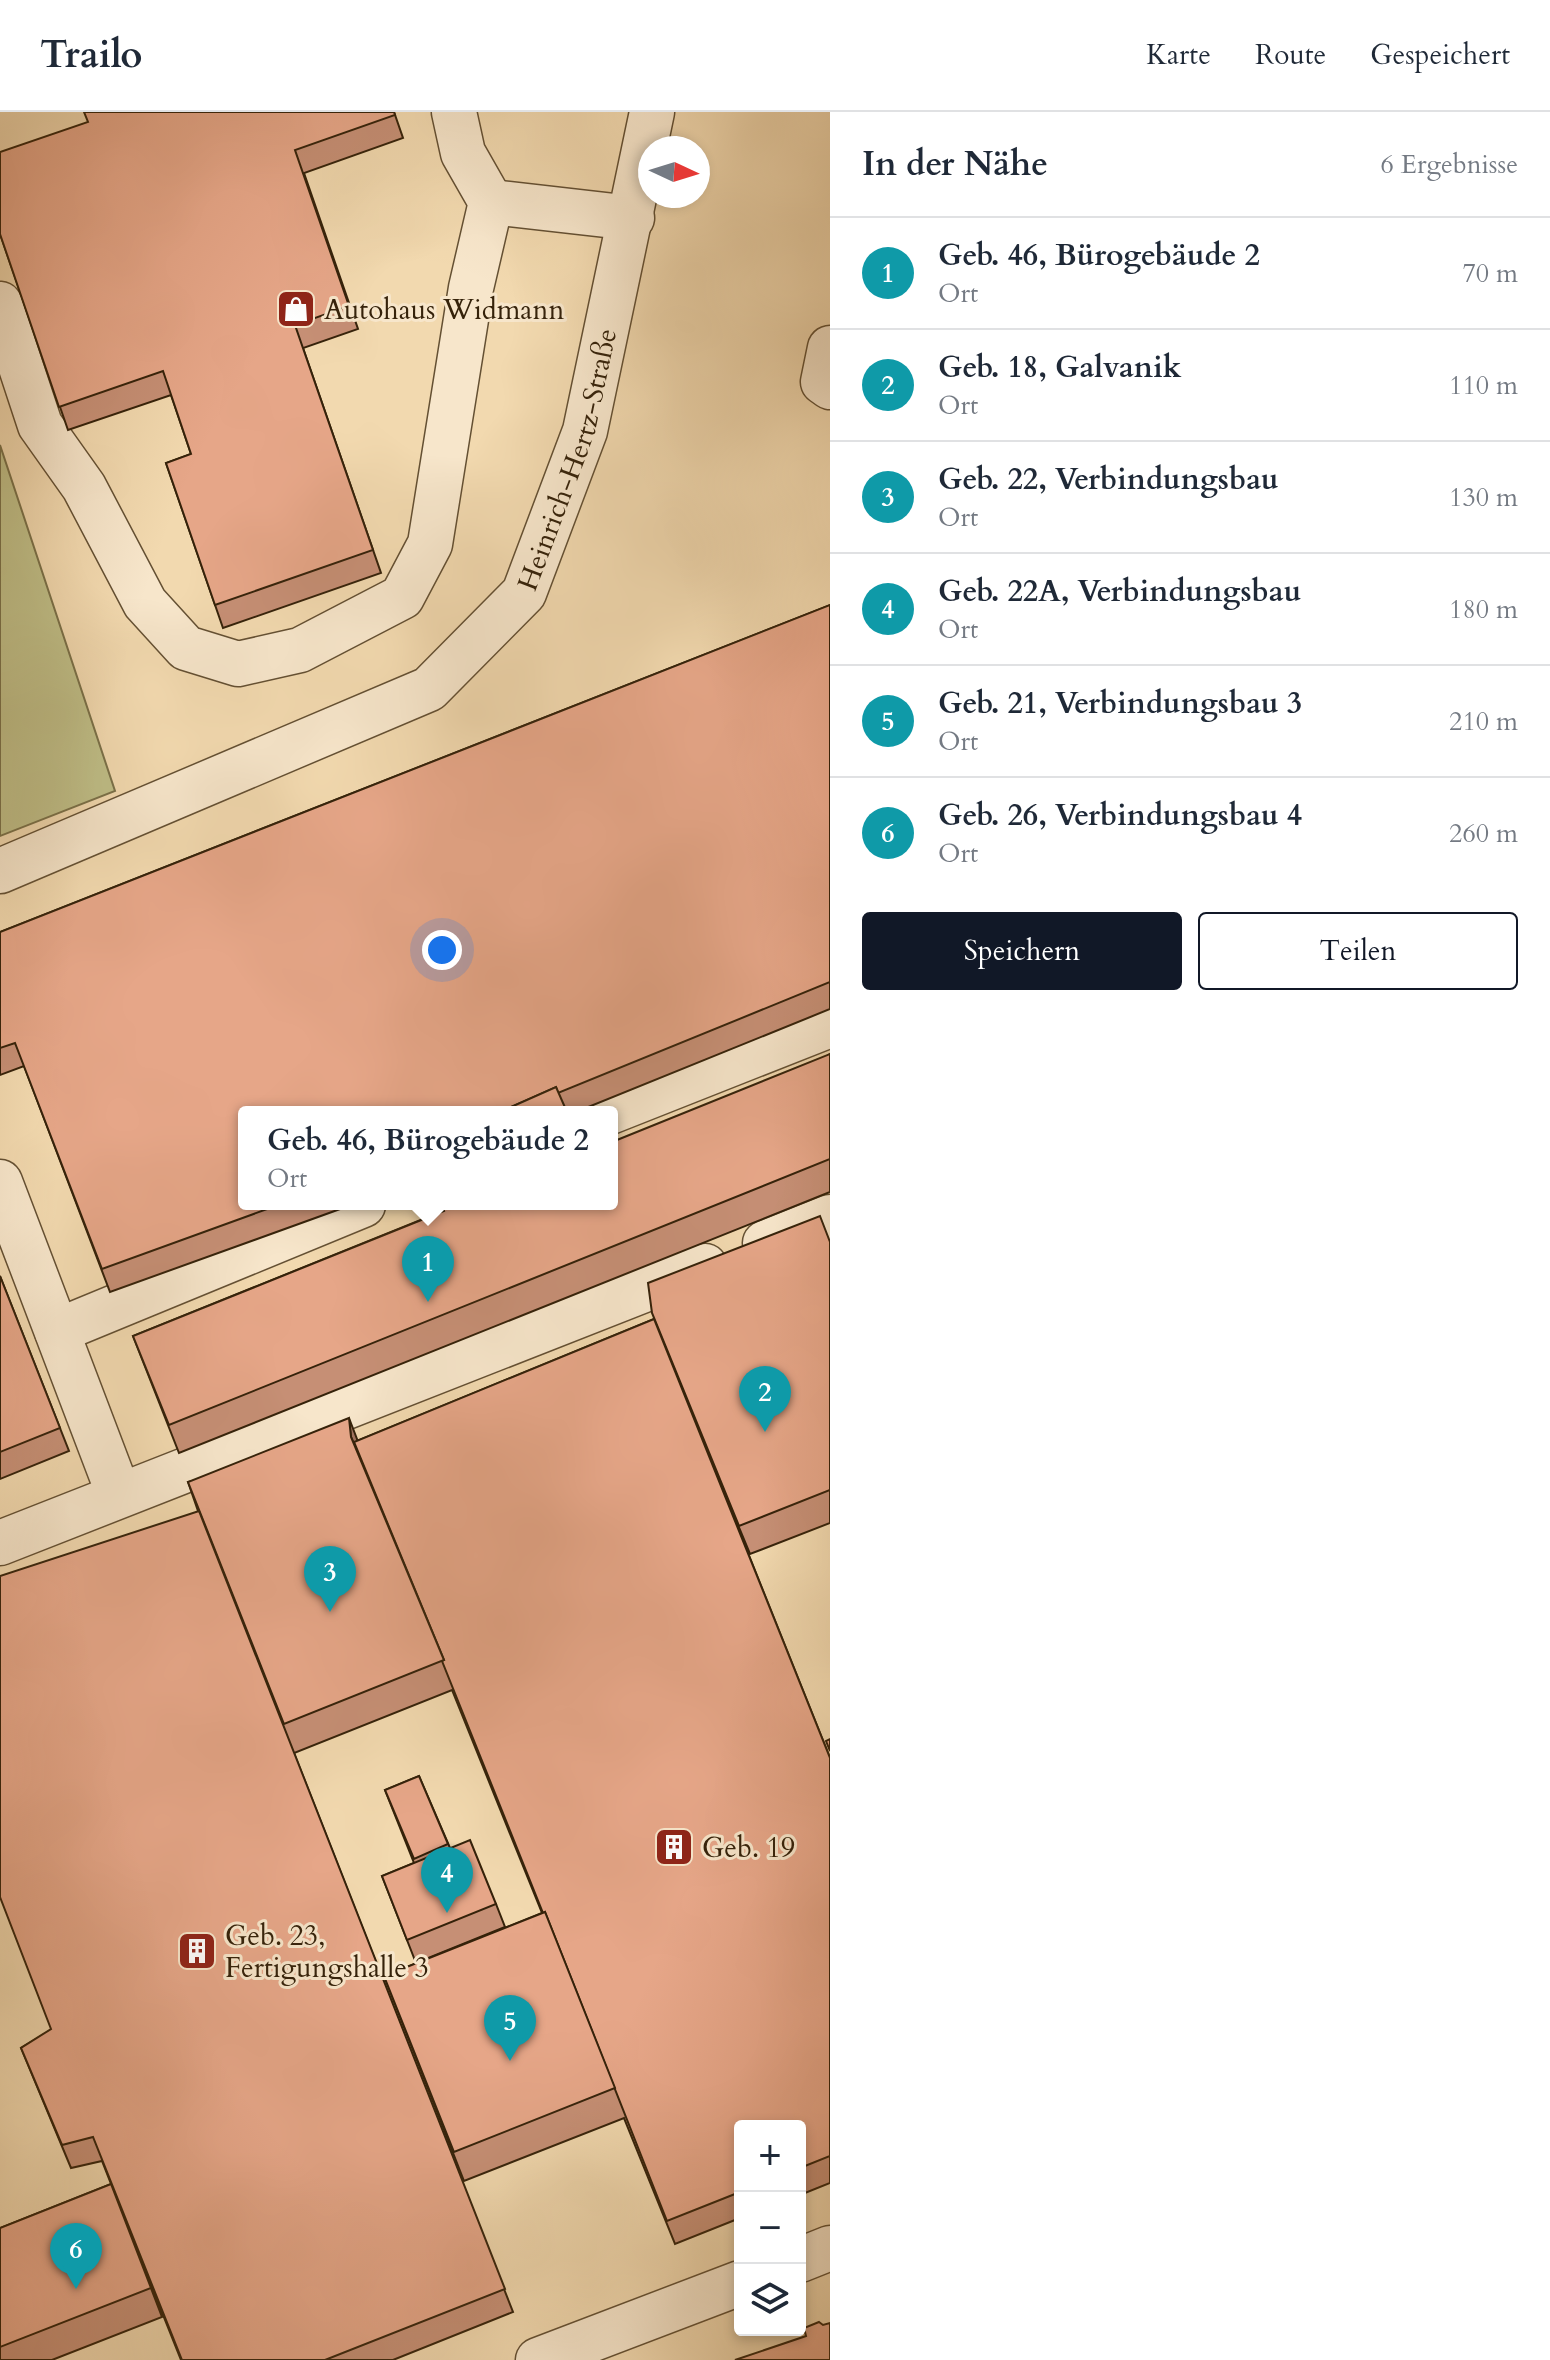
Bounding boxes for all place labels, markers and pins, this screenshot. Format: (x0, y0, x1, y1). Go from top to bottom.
shop icon: Autohaus Widmann (275, 288, 317, 330)
place label: Autohaus Widmann (324, 291, 564, 329)
pin: 1 (402, 1236, 454, 1302)
pin: 2 (739, 1366, 791, 1432)
pin: 3 (304, 1546, 356, 1612)
building icon: Geb. 19 (653, 1826, 695, 1868)
place label: Geb. 19 (702, 1829, 795, 1867)
pin: 4 (421, 1847, 473, 1913)
place label: Geb. 23, Fertigungshalle 3 (225, 1917, 429, 1987)
building icon: Geb. 23, Fertigungshalle 3 (176, 1930, 218, 1972)
pin: 5 (484, 1995, 536, 2061)
pin: 6 (50, 2223, 102, 2289)

